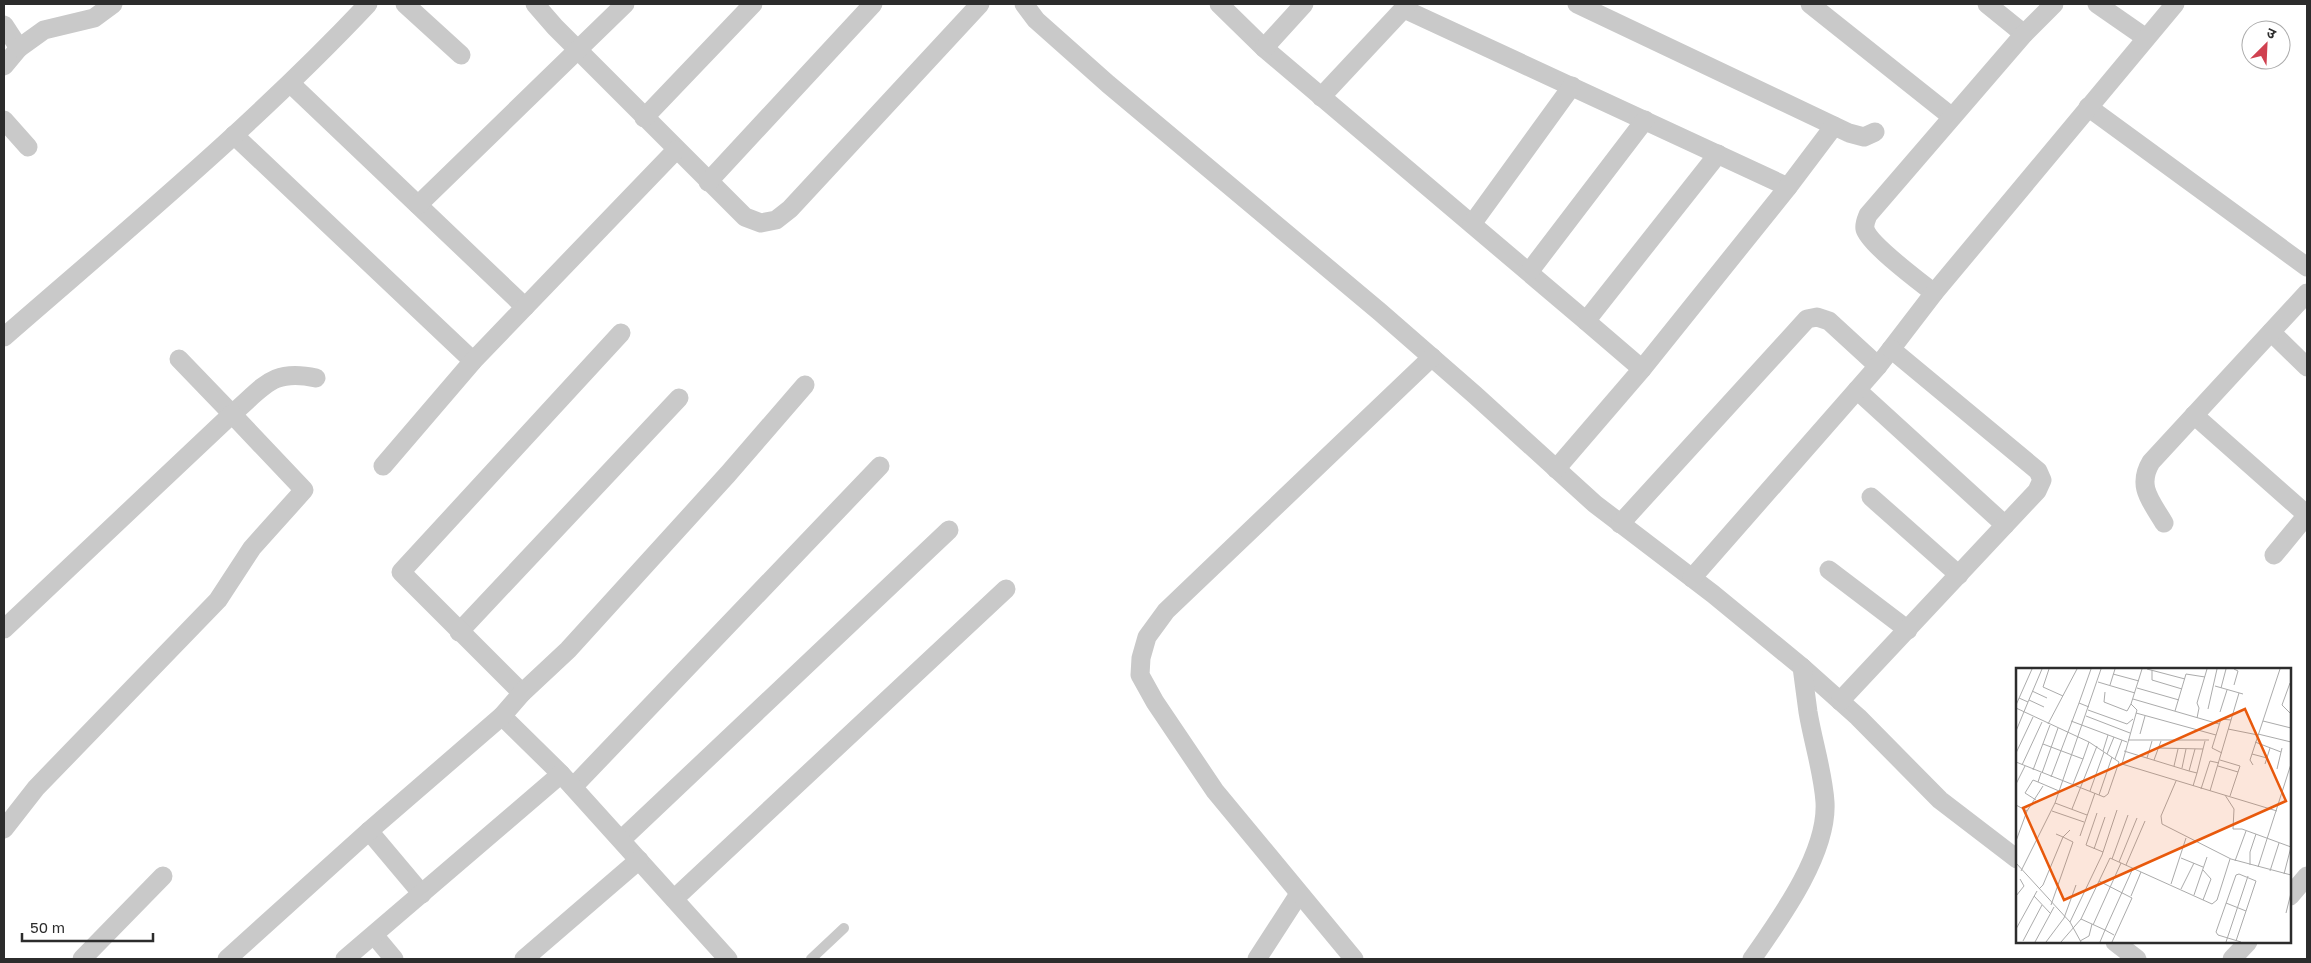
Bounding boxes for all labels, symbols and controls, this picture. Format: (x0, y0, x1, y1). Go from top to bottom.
north arrow (2241, 20, 2291, 70)
text: उ (2264, 23, 2279, 42)
inset map (2016, 668, 2291, 943)
scale bar (22, 910, 154, 942)
text: 50 m (30, 918, 65, 936)

